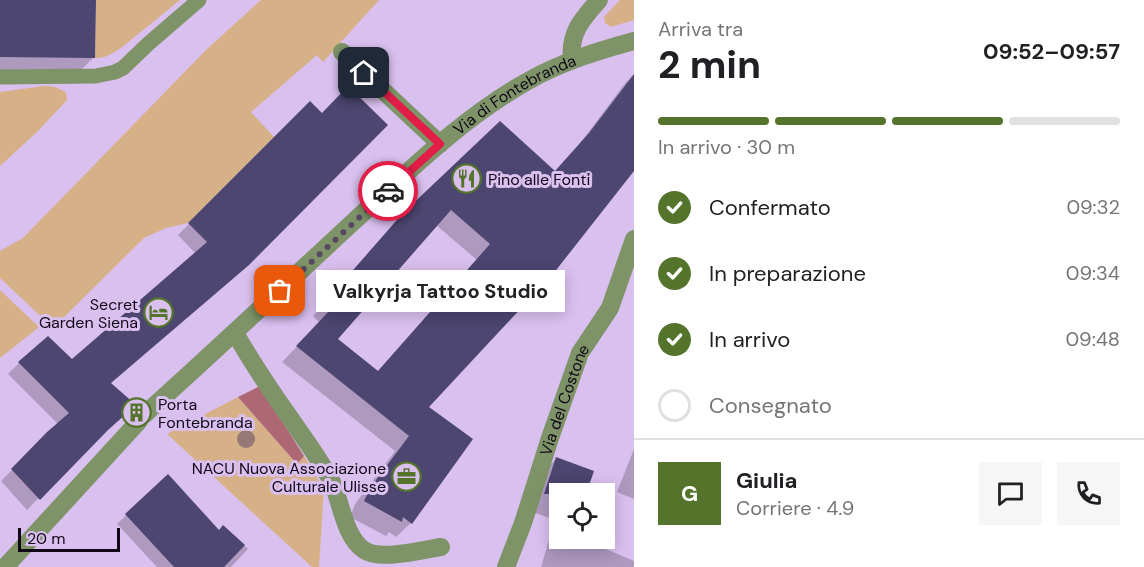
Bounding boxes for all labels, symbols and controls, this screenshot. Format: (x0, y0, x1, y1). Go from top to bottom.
text: Arriva tra (658, 16, 743, 42)
text: 09:52–09:57 (983, 37, 1120, 66)
text: 2 min (658, 39, 761, 90)
pin (338, 47, 389, 98)
street label: Via di Fontebranda (449, 50, 579, 140)
icon: home (347, 56, 380, 89)
text: In arrivo · 30 m (658, 134, 795, 160)
courier (358, 161, 418, 221)
restaurant icon: Pino alle Fonti (451, 163, 483, 195)
place label: Pino alle Fonti (488, 169, 590, 190)
icon: car (372, 175, 405, 208)
icon: check (658, 191, 691, 224)
text: Confermato (709, 193, 831, 222)
text: 09:32 (1066, 194, 1120, 220)
icon: check (658, 257, 691, 290)
text: In preparazione (709, 259, 866, 288)
text: 09:34 (1066, 260, 1120, 286)
pin (254, 265, 305, 316)
callout: Valkyrja Tattoo Studio (316, 270, 565, 312)
icon: bag (263, 274, 296, 307)
text: Valkyrja Tattoo Studio (333, 278, 548, 304)
place label: Secret Garden Siena (39, 294, 138, 333)
hotel icon: Secret Garden Siena (143, 297, 175, 329)
icon: check (658, 323, 691, 356)
text: In arrivo (709, 325, 790, 354)
text: 09:48 (1065, 326, 1120, 352)
street label: Via del Costone (535, 340, 594, 458)
text: Consegnato (709, 391, 832, 420)
place label: Porta Fontebranda (158, 394, 253, 433)
building icon: Porta Fontebranda (121, 397, 153, 429)
place label: NACU Nuova Associazione Culturale Ulisse (192, 458, 386, 497)
office icon: NACU Nuova Associazione Culturale Ulisse (391, 461, 423, 493)
button: chat (979, 462, 1042, 525)
button: phone (1057, 462, 1120, 525)
text: Giulia (736, 466, 798, 495)
text: G (681, 479, 698, 508)
map controls (549, 483, 615, 549)
button: locate (549, 483, 615, 549)
text: Corriere · 4.9 (736, 495, 854, 521)
scale bar (18, 525, 120, 552)
text: 20 m (27, 528, 66, 549)

